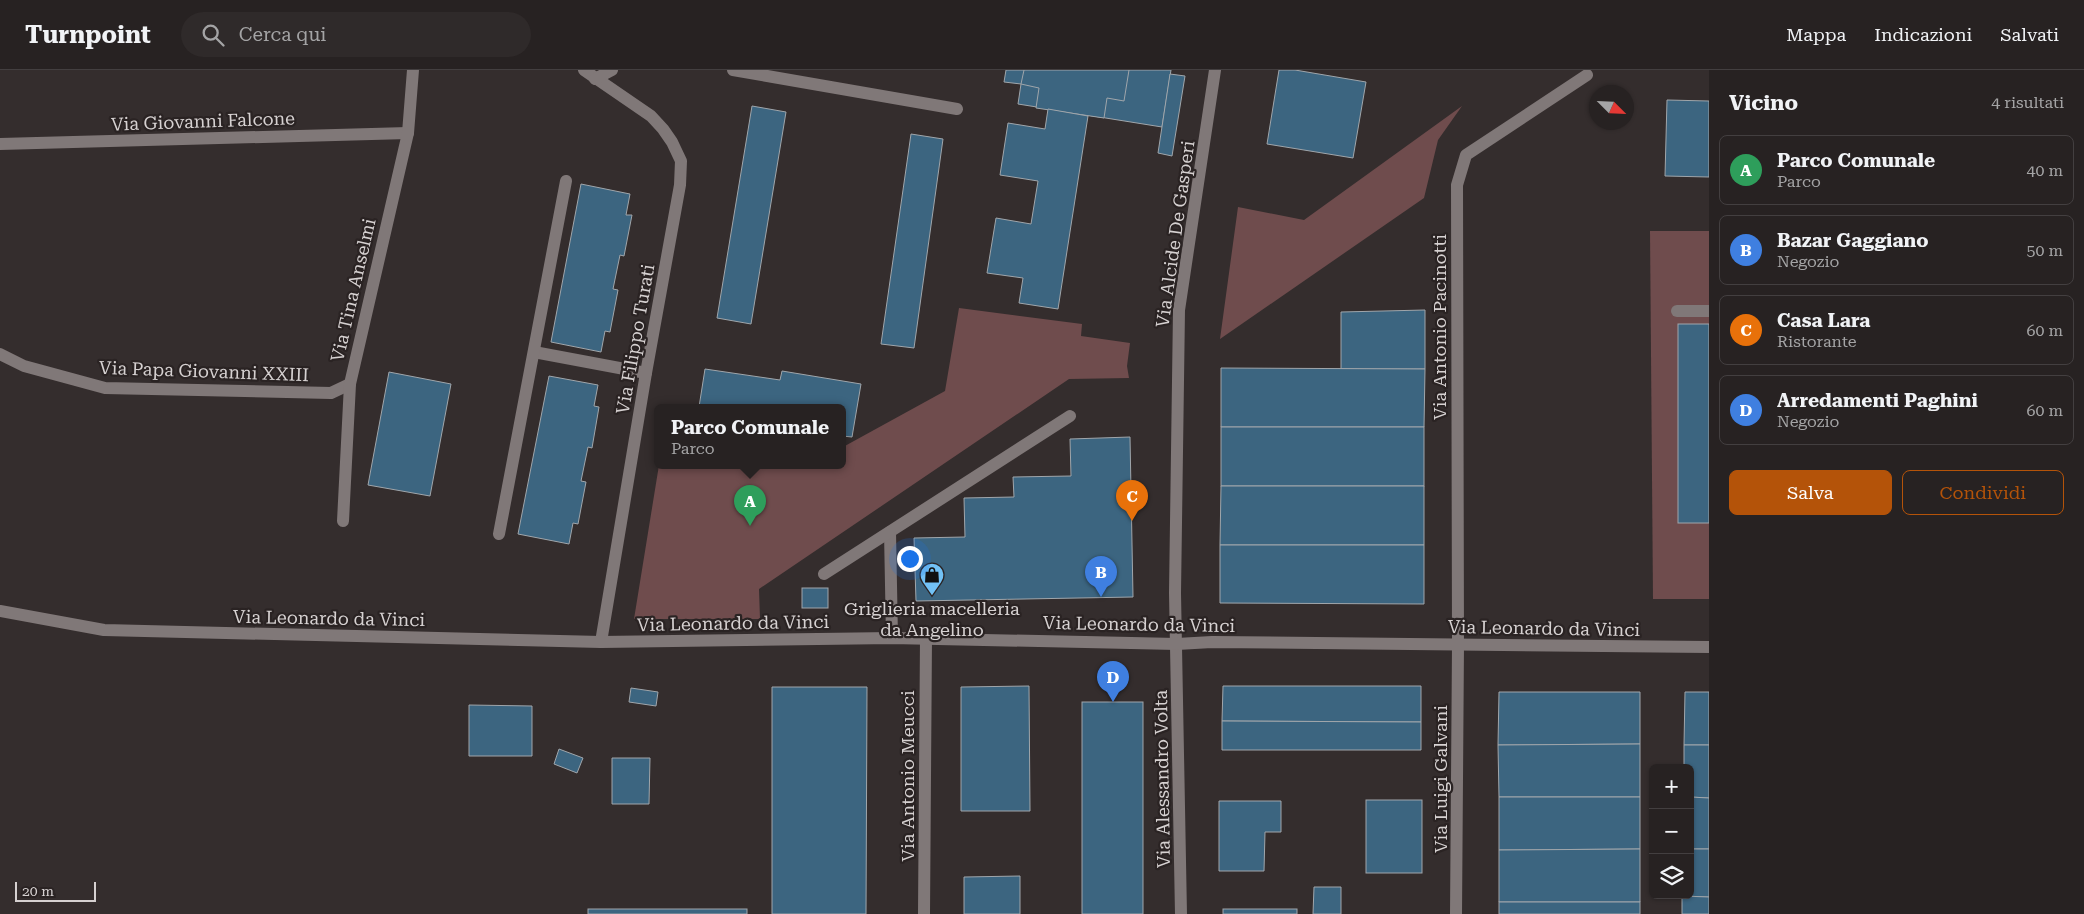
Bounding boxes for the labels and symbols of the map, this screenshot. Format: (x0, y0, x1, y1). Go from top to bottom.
north arrow (1589, 85, 1634, 130)
street label: Via Giovanni Falcone (111, 107, 295, 135)
street label: Via Alcide De Gasperi (1151, 139, 1199, 329)
street label: Via Tina Anselmi (326, 216, 380, 364)
street label: Via Antonio Pacinotti (1429, 234, 1450, 420)
street label: Via Filippo Turati (611, 262, 659, 416)
street label: Via Papa Giovanni XXIII (99, 357, 309, 385)
pin: C (1116, 480, 1148, 521)
pin: A (734, 485, 766, 526)
your location (897, 546, 923, 572)
pin: B (1085, 556, 1117, 597)
shop icon: Griglieria macelleria da Angelino (919, 562, 945, 596)
place label: Griglieria macelleria da Angelino (844, 598, 1020, 640)
street label: Via Leonardo da Vinci (233, 606, 426, 630)
street label: Via Leonardo da Vinci (637, 611, 830, 635)
street label: Via Leonardo da Vinci (1043, 612, 1236, 636)
street label: Via Leonardo da Vinci (1448, 616, 1641, 640)
pin: D (1097, 661, 1129, 702)
street label: Via Antonio Meucci (897, 690, 918, 862)
street label: Via Alessandro Volta (1150, 690, 1174, 868)
street label: Via Luigi Galvani (1430, 705, 1451, 853)
scale bar (15, 879, 96, 902)

